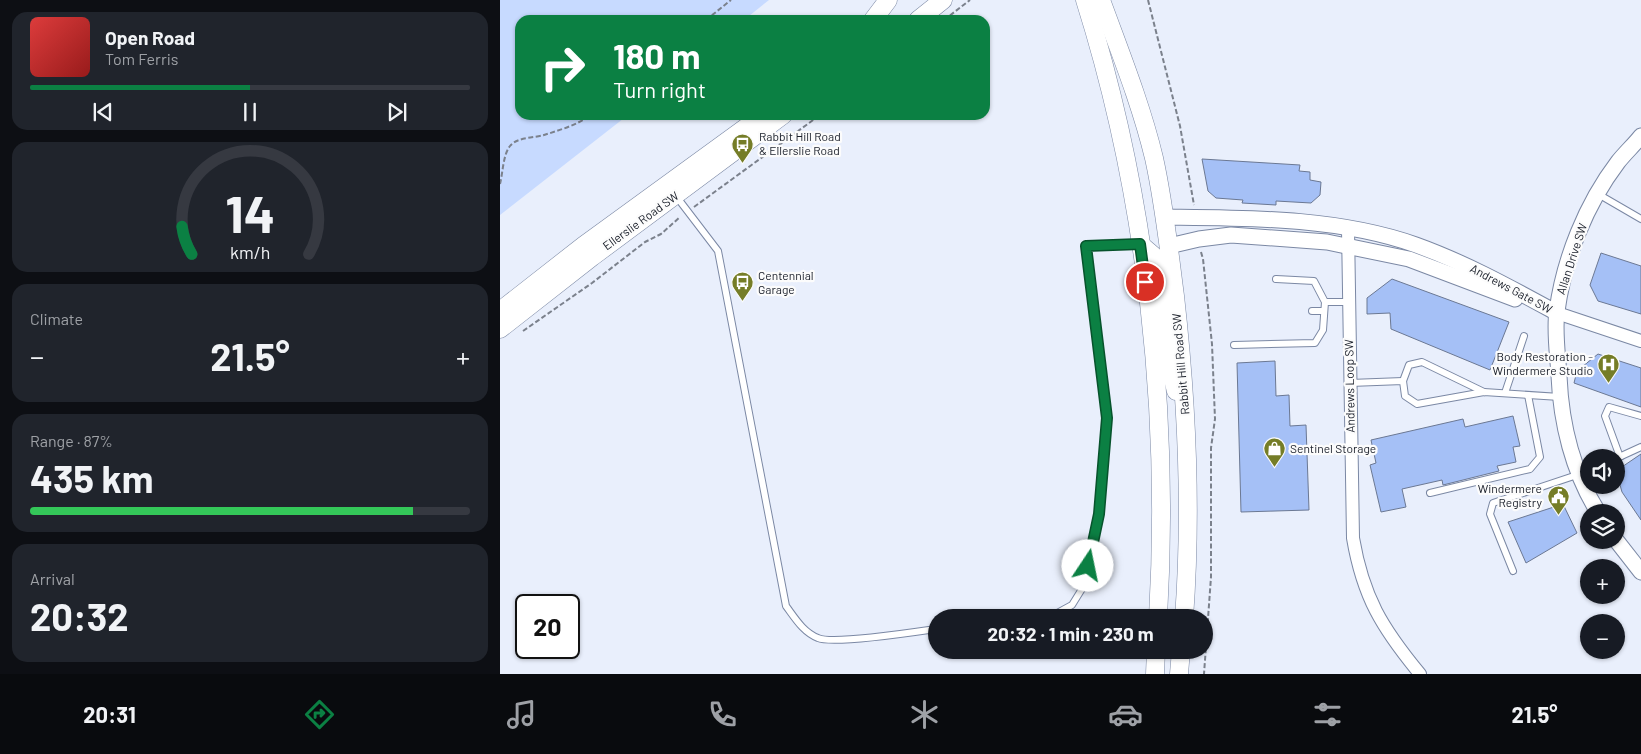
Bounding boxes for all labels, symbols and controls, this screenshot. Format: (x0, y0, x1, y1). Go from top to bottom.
text: Open Road (105, 26, 195, 49)
text: 180 m (613, 34, 701, 76)
icon: right (530, 35, 595, 100)
text: Tom Ferris (105, 49, 179, 68)
text: Turn right (613, 76, 706, 102)
icon: previous (89, 98, 117, 126)
icon: pause (236, 98, 264, 126)
icon: next (383, 98, 411, 126)
place label: Rabbit Hill Road & Ellerslie Road (759, 129, 841, 157)
bus stop icon: Rabbit Hill Road & Ellerslie Road (731, 132, 755, 163)
text: 14 (225, 181, 275, 243)
street label: Ellerslie Road SW (600, 188, 681, 252)
street label: Allan Drive SW (1553, 221, 1589, 296)
text: km/h (230, 241, 270, 263)
pin (1124, 261, 1166, 303)
street label: Andrews Gate SW (1468, 261, 1555, 316)
place label: Centennial Garage (758, 268, 814, 296)
icon: arrive (1131, 268, 1159, 296)
bus stop icon: Centennial Garage (730, 271, 754, 302)
text: Climate (30, 309, 83, 328)
street label: Rabbit Hill Road SW (1169, 312, 1191, 415)
text: 21.5° (210, 333, 290, 379)
text: − (30, 339, 44, 373)
text: + (456, 339, 470, 373)
street label: Andrews Loop SW (1341, 339, 1357, 433)
place label: Body Restoration - Windermere Studio (1492, 349, 1593, 377)
hospital icon: Body Restoration - Windermere Studio (1597, 352, 1621, 383)
text: Range · 87% (30, 431, 113, 450)
shop icon: Sentinel Storage (1262, 437, 1286, 468)
place label: Sentinel Storage (1290, 441, 1376, 455)
map controls (1580, 449, 1625, 659)
button: sound (1580, 449, 1625, 494)
text: 435 km (30, 455, 154, 501)
place label: Windermere Registry (1478, 481, 1542, 509)
public building icon: Windermere Registry (1546, 484, 1570, 515)
button: layers (1580, 504, 1625, 549)
position arrow (1061, 539, 1113, 591)
button: + (1580, 559, 1625, 604)
text: Arrival (30, 569, 75, 588)
text: 20:32 (30, 593, 129, 639)
speed limit sign: 20 (515, 594, 580, 659)
button: − (1580, 614, 1625, 659)
text: 20:32 · 1 min · 230 m (987, 622, 1154, 645)
icon: directions (302, 697, 337, 732)
icon: music (504, 697, 539, 732)
icon: phone (705, 697, 740, 732)
icon: climate (907, 697, 942, 732)
icon: car (1108, 697, 1143, 732)
icon: filters (1310, 697, 1345, 732)
text: 20:31 (83, 701, 136, 727)
text: 21.5° (1512, 701, 1558, 727)

